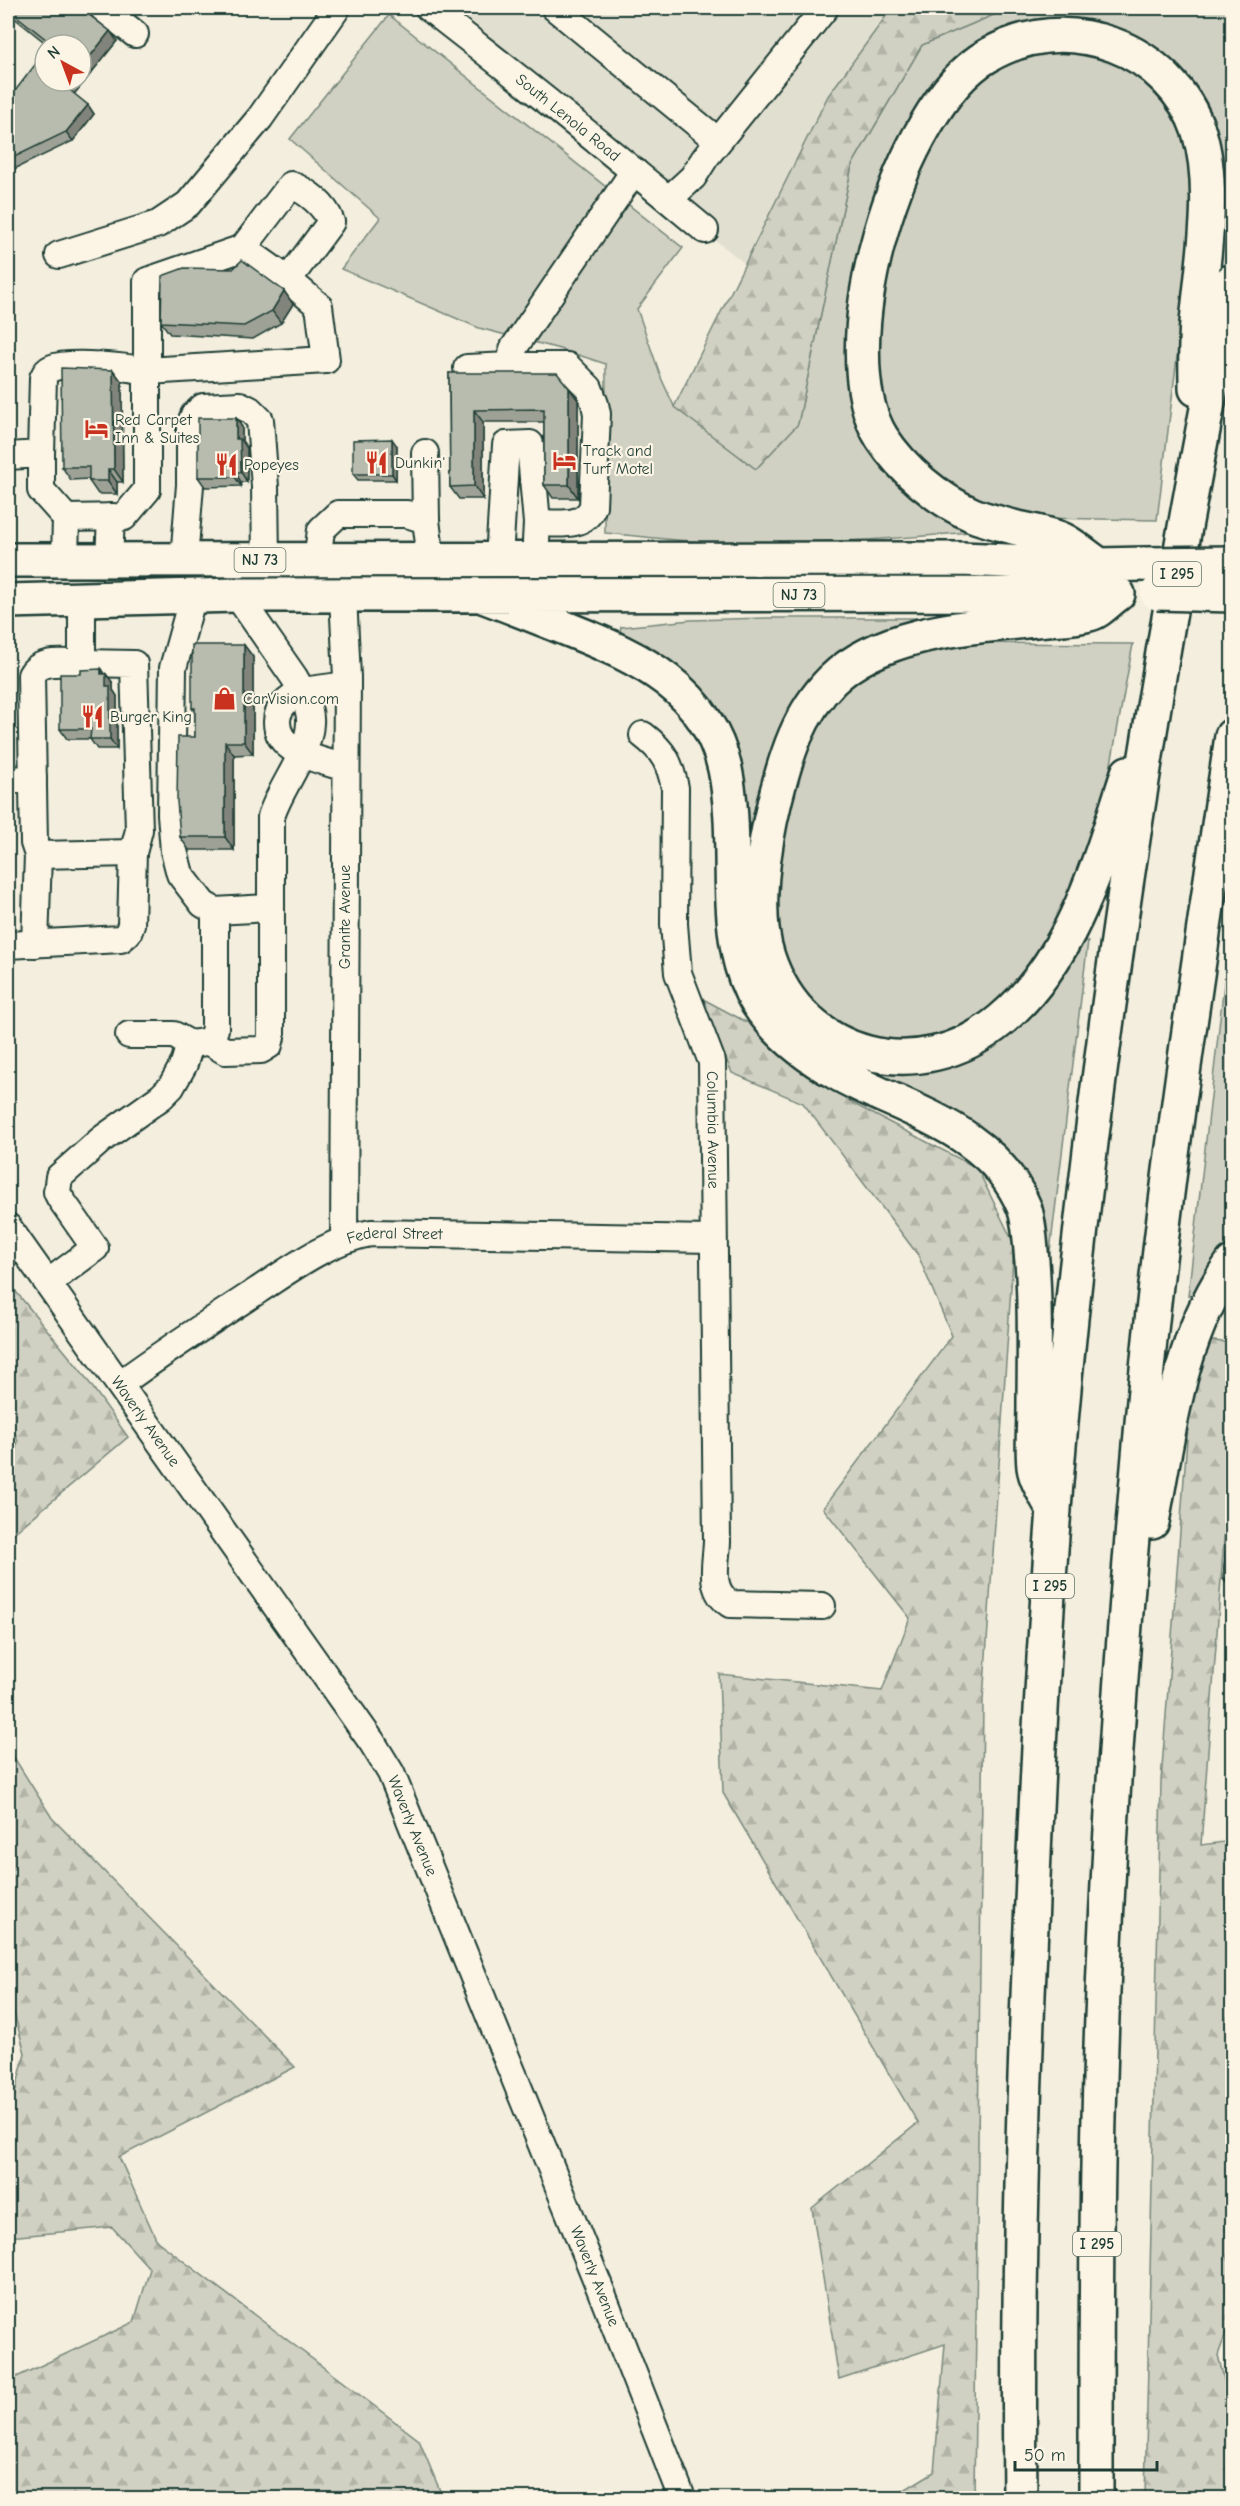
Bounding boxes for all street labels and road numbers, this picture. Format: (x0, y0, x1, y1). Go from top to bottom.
street label: South Lenola Road (512, 70, 624, 165)
road number: NJ 73 (234, 548, 286, 572)
road number: I 295 (1153, 562, 1201, 586)
road number: NJ 73 (774, 583, 824, 607)
street label: Granite Avenue (336, 865, 354, 969)
street label: Columbia Avenue (703, 1071, 722, 1189)
street label: Federal Street (344, 1224, 443, 1248)
street label: Waverly Avenue (107, 1373, 183, 1470)
road number: I 295 (1026, 1574, 1074, 1598)
street label: Waverly Avenue (384, 1773, 441, 1879)
street label: Waverly Avenue (567, 2223, 623, 2329)
road number: I 295 (1073, 2232, 1121, 2256)

